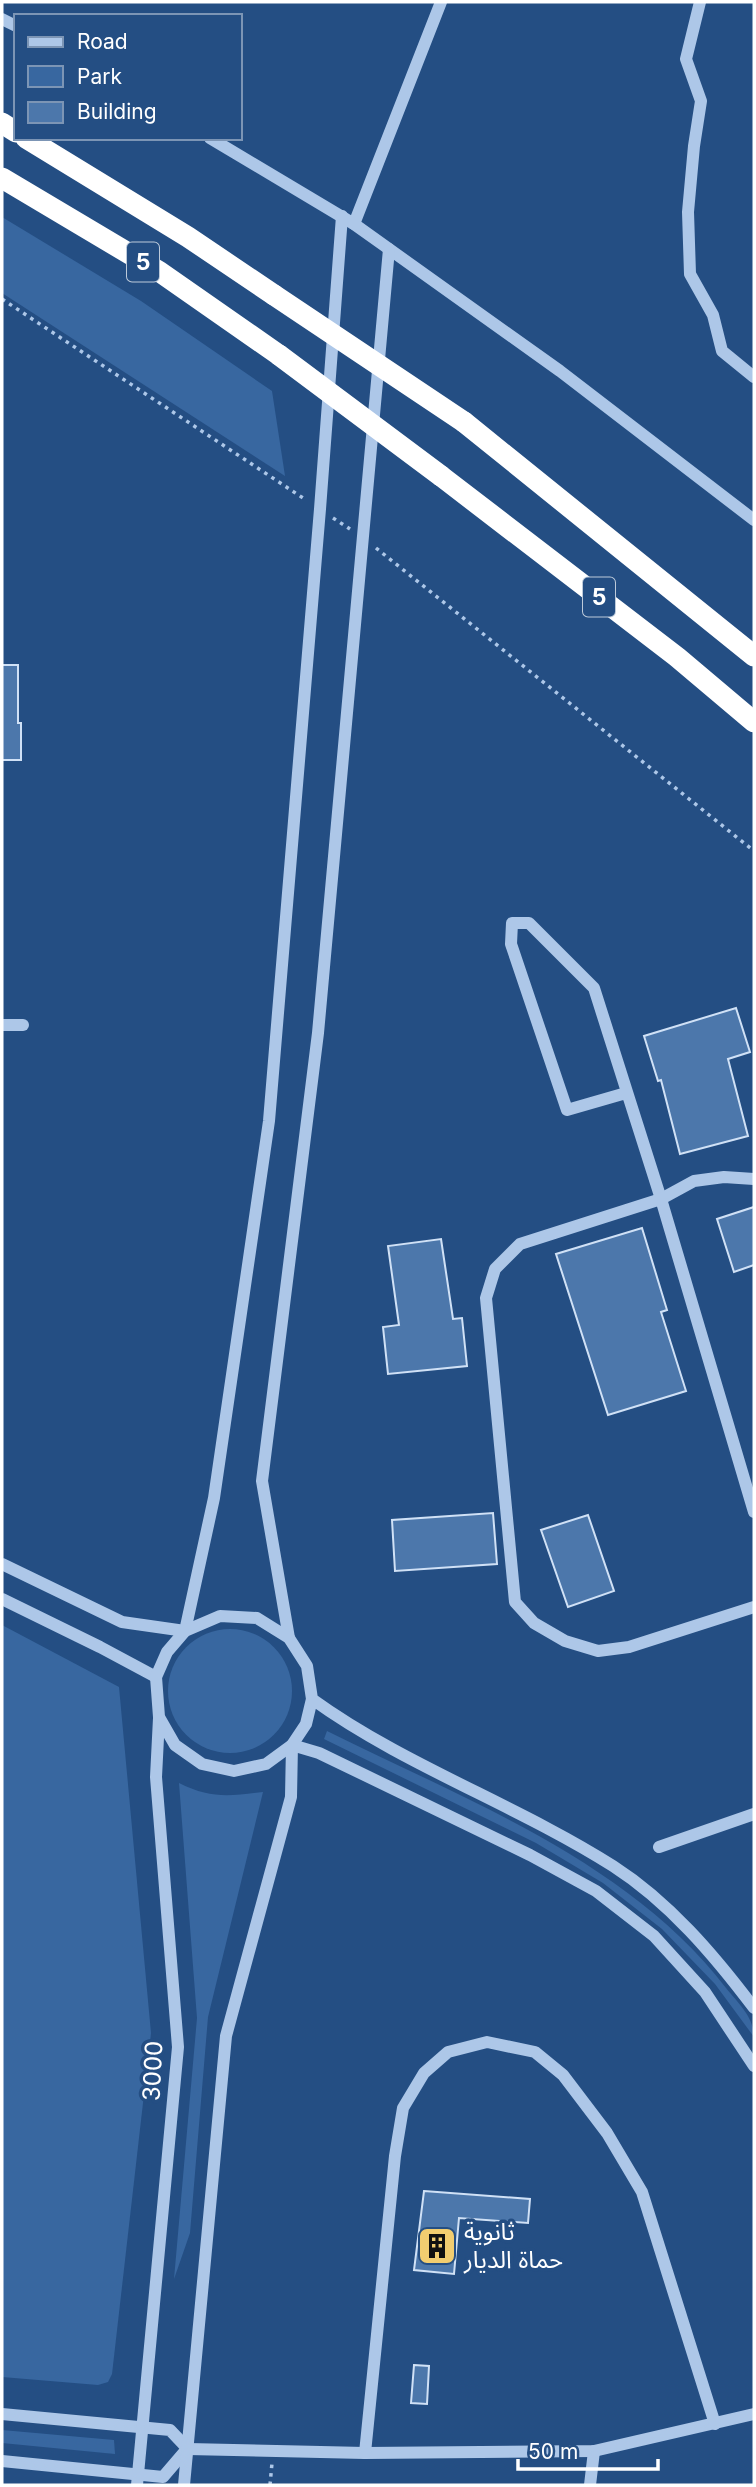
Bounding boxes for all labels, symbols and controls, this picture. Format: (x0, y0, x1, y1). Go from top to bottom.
legend (14, 14, 242, 140)
text: Road (77, 29, 128, 54)
text: Park (77, 64, 122, 89)
text: Building (77, 99, 157, 124)
road number: 5 (127, 243, 159, 282)
road number: 5 (583, 578, 615, 617)
street label: 3000 (136, 2040, 169, 2102)
place label: ثانوية حماة الديار (463, 2217, 563, 2274)
building icon: ثانوية حماة الديار (416, 2225, 458, 2267)
scale bar (518, 2428, 658, 2472)
text: 50 m (528, 2439, 578, 2464)

